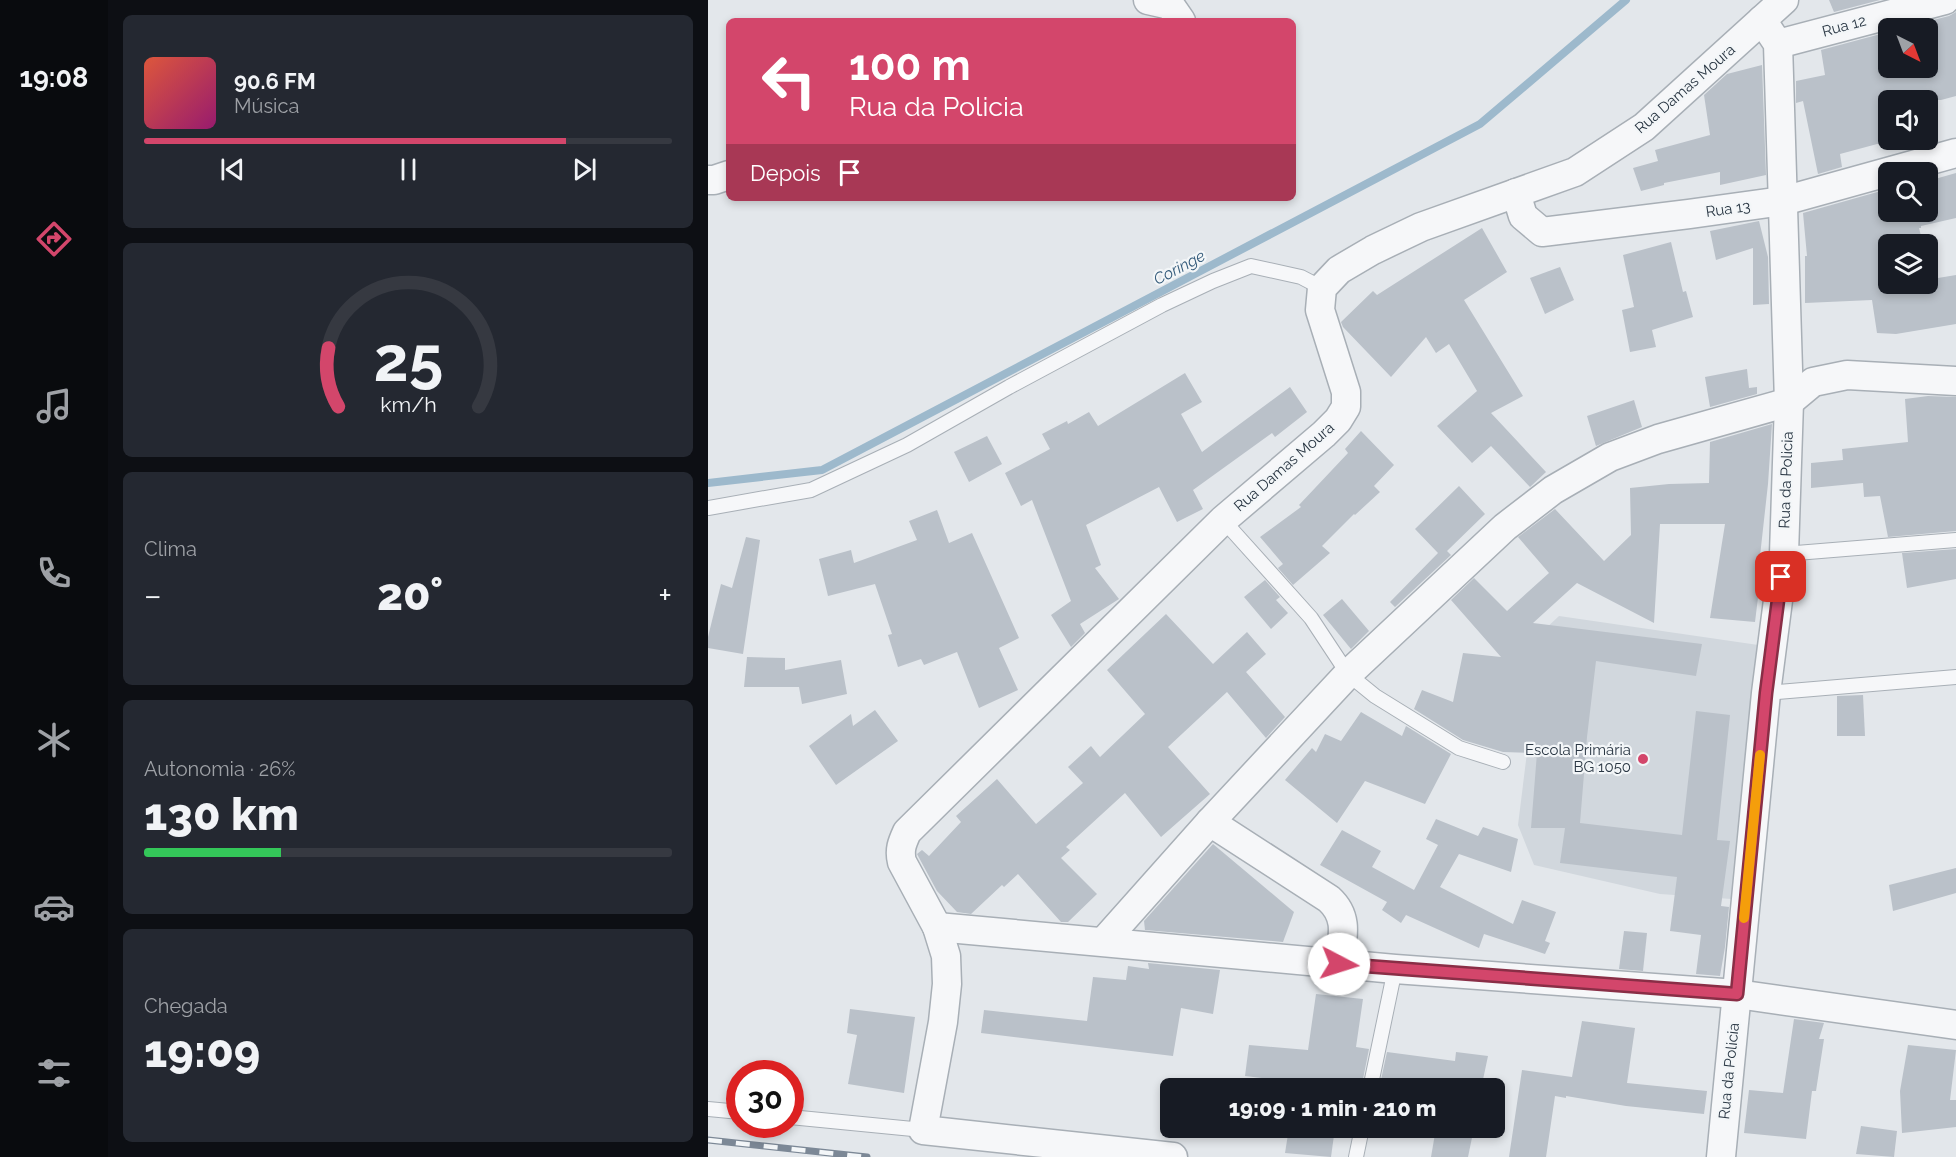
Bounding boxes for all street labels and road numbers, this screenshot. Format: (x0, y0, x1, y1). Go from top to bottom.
street label: Rua 12 (1820, 11, 1868, 40)
street label: Rua Damas Moura (1631, 41, 1739, 137)
street label: Rua 13 (1704, 197, 1752, 221)
street label: Rua Damas Moura (1230, 419, 1338, 515)
street label: Rua da Policia (1775, 431, 1797, 529)
street label: Rua da Policia (1715, 1022, 1743, 1120)

